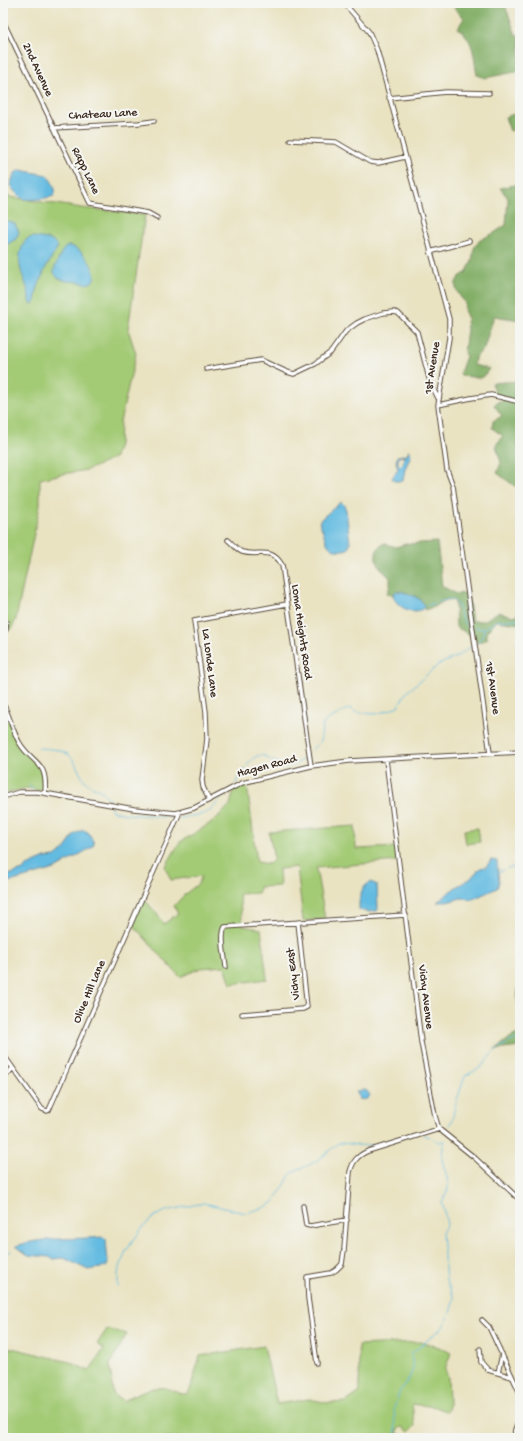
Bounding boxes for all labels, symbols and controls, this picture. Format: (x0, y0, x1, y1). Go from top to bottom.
street label: 2nd Avenue (18, 41, 56, 100)
street label: Chateau Lane (68, 106, 139, 124)
street label: Rapp Lane (68, 145, 103, 198)
street label: 1st Avenue (422, 340, 444, 396)
street label: Loma Heights Road (287, 584, 315, 681)
street label: La Londe Lane (198, 628, 220, 699)
street label: 1st Avenue (481, 660, 503, 716)
street label: Hagen Road (236, 752, 299, 782)
street label: Vichy East (284, 946, 304, 1002)
street label: Olive Hill Lane (70, 958, 110, 1026)
street label: Vichy Avenue (414, 963, 436, 1031)

